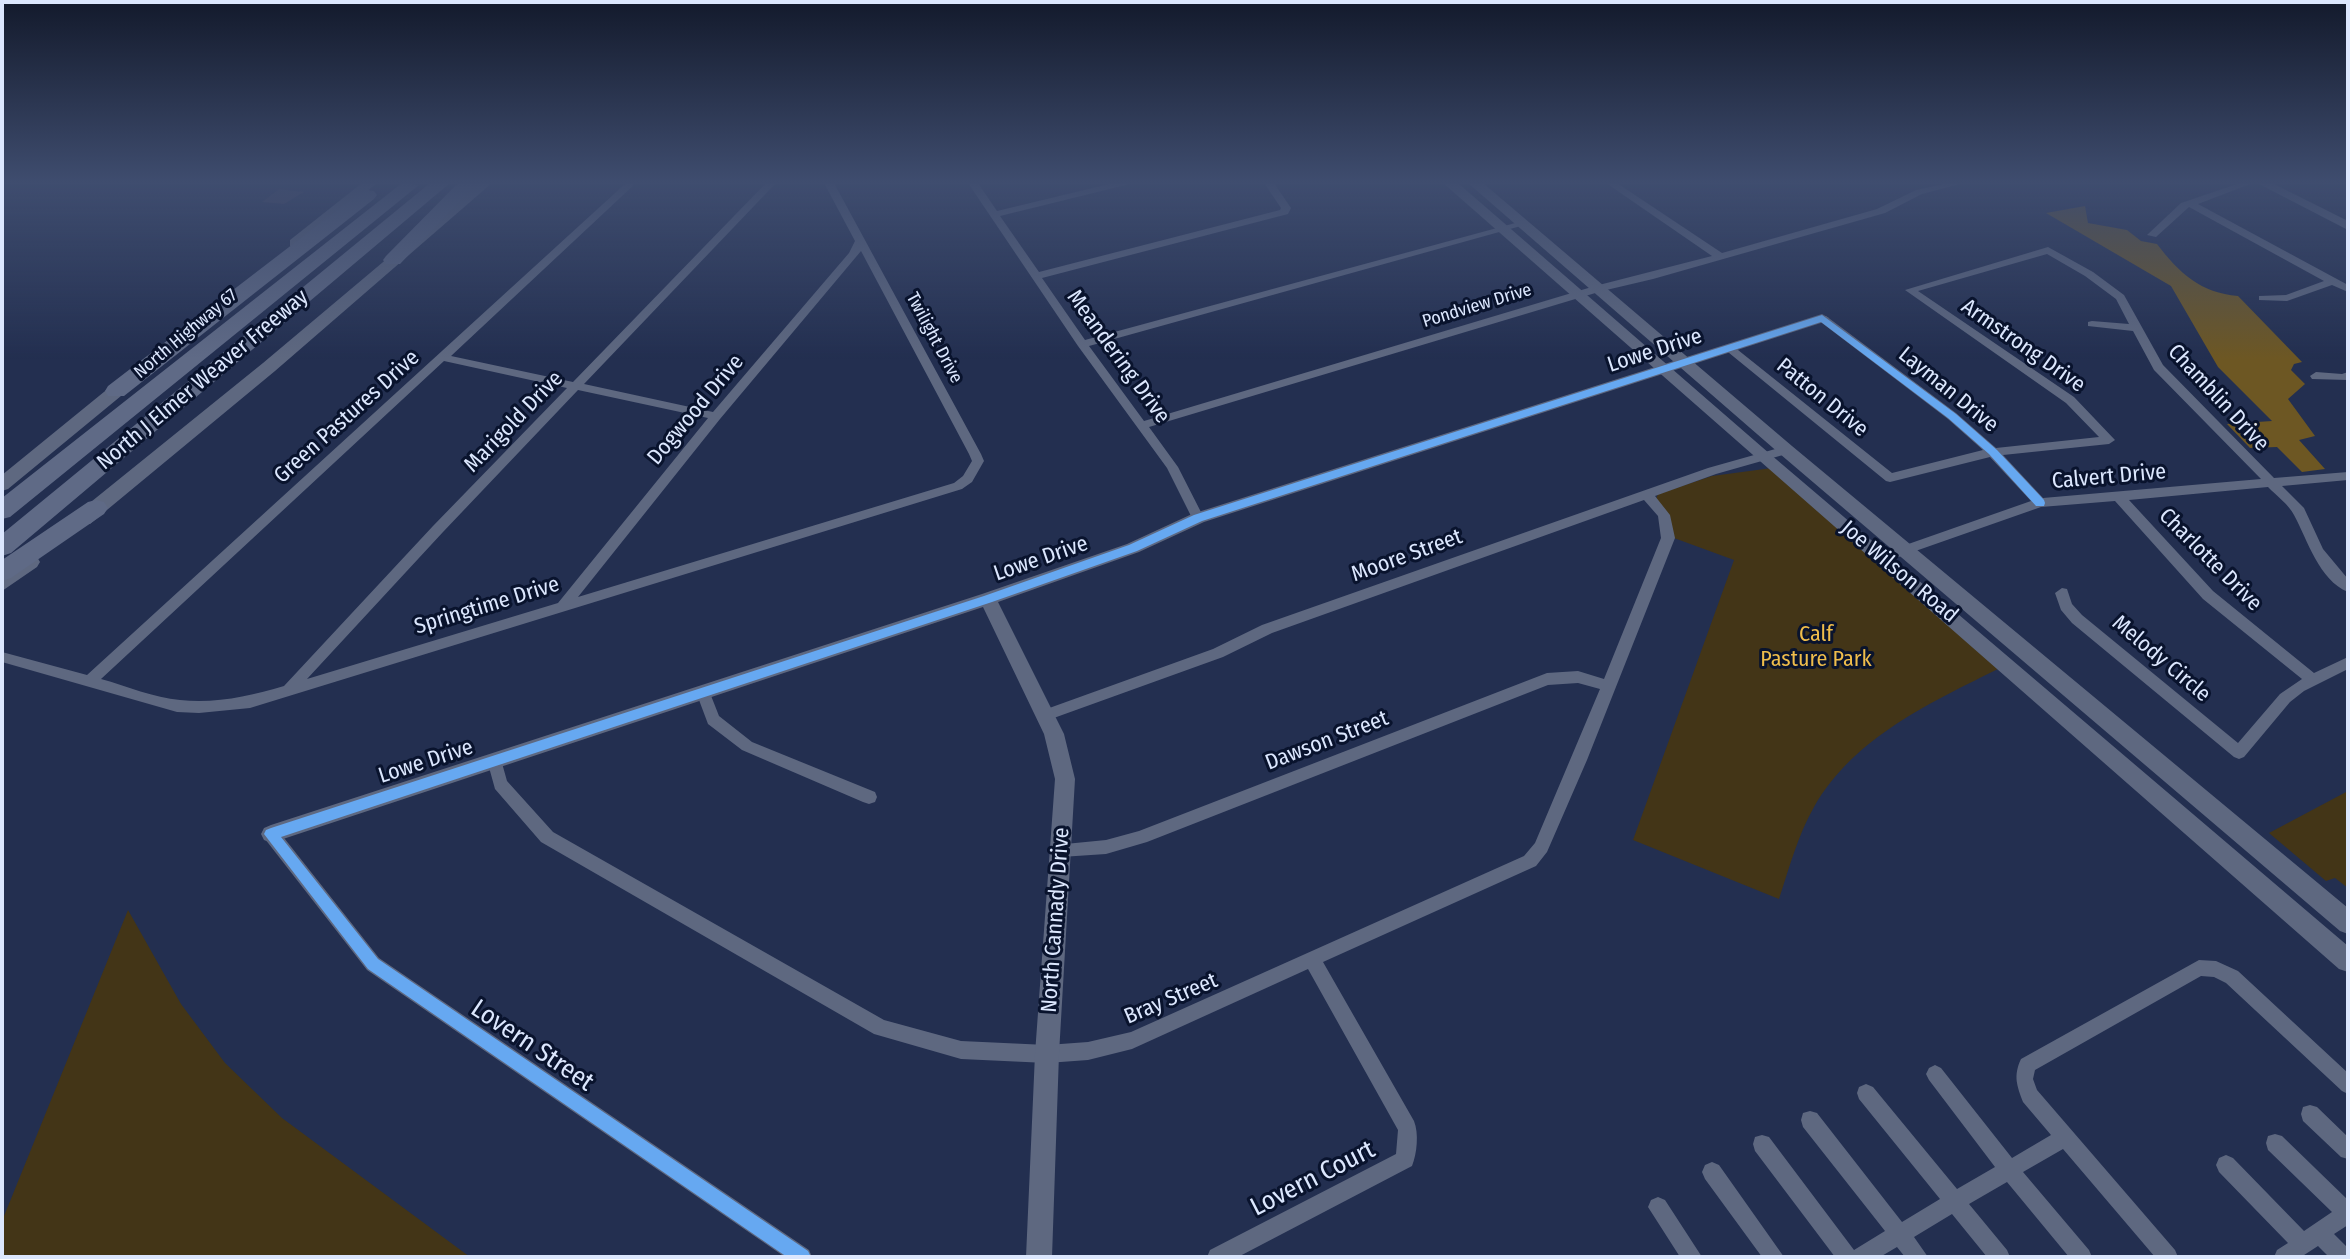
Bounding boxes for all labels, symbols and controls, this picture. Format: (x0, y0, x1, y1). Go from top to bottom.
street label: Pondview Drive (1420, 279, 1534, 333)
street label: North J Elmer Weaver Freeway (92, 284, 314, 476)
street label: North Highway 67 (130, 285, 242, 383)
street label: Meandering Drive (1061, 285, 1175, 429)
street label: Twilight Drive (901, 289, 967, 387)
street label: Armstrong Drive (1956, 294, 2090, 398)
street label: Lowe Drive (1604, 323, 1706, 379)
street label: Chamblin Drive (2162, 339, 2274, 457)
street label: Layman Drive (1893, 342, 2003, 438)
street label: Green Pastures Drive (269, 345, 425, 489)
street label: Dogwood Drive (642, 350, 750, 470)
street label: Patton Drive (1771, 353, 1873, 443)
street label: Marigold Drive (459, 366, 569, 478)
street label: Calvert Drive (2051, 459, 2167, 495)
street label: Charlotte Drive (2153, 503, 2267, 617)
street label: Joe Wilson Road (1835, 515, 1963, 629)
street label: Moore Street (1348, 524, 1466, 588)
street label: Lowe Drive (990, 531, 1092, 587)
street label: Springtime Drive (411, 571, 563, 641)
street label: Melody Circle (2106, 610, 2216, 708)
park label: Calf Pasture Park (1760, 622, 1872, 674)
street label: Dawson Street (1262, 705, 1392, 777)
street label: Lowe Drive (375, 734, 477, 790)
street label: North Cannady Drive (1036, 826, 1076, 1014)
street label: Bray Street (1120, 968, 1222, 1030)
street label: Lovern Street (465, 993, 599, 1099)
street label: Lovern Court (1246, 1134, 1380, 1224)

